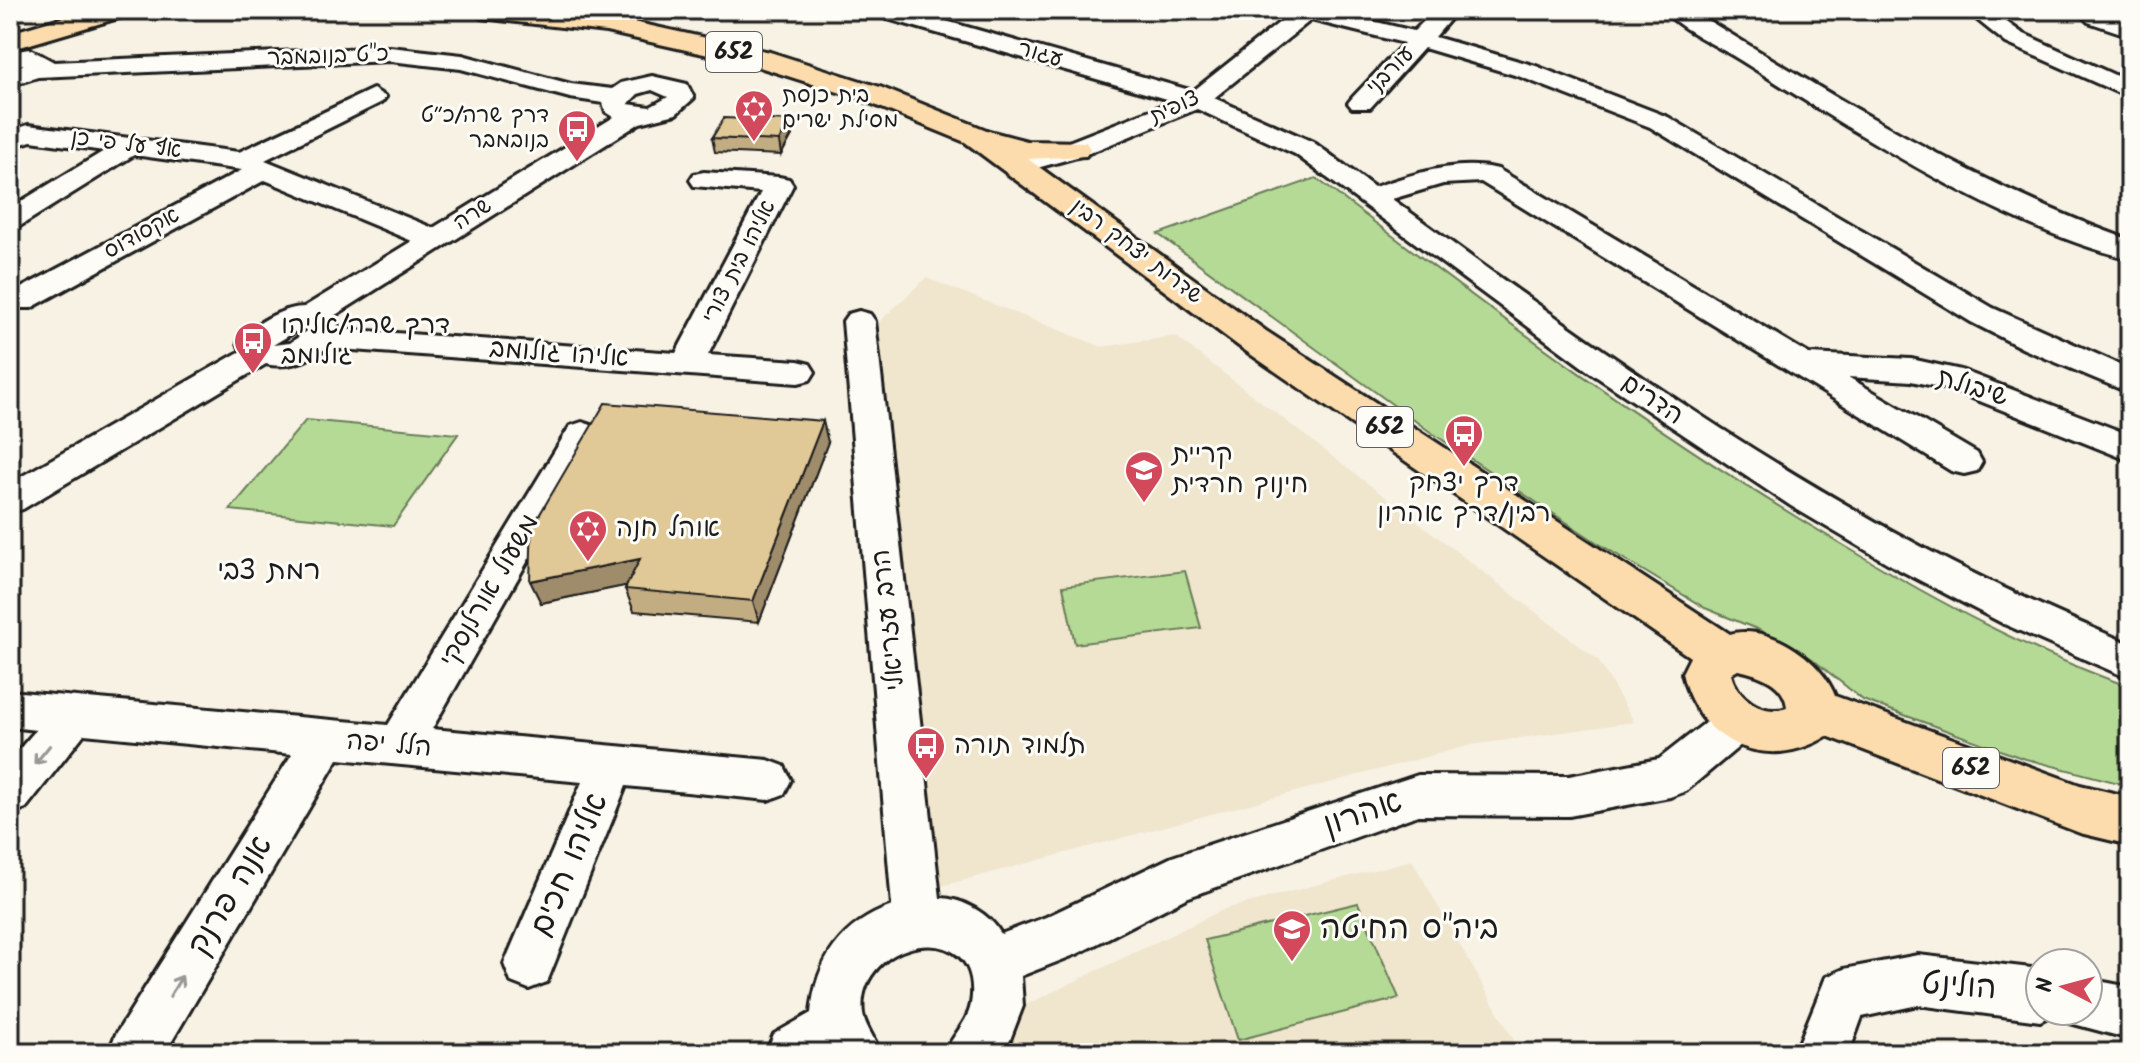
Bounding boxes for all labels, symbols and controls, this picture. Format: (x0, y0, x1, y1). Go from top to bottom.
road number: 652 (706, 32, 762, 72)
street label: עגור (1013, 32, 1067, 78)
street label: כ"ט בנובמבר (267, 37, 389, 77)
street label: עורבני (1359, 38, 1424, 104)
place label: בית כנסת מסילת ישרים (782, 79, 898, 139)
street label: צופית (1143, 81, 1206, 135)
synagogue icon: בית כנסת מסילת ישרים (733, 88, 775, 143)
place label: דרך שרה/כ״ט בנובמבר (421, 99, 549, 159)
bus stop icon: דרך שרה/כ״ט בנובמבר (556, 108, 598, 163)
street label: אף על פי כן (69, 121, 183, 169)
street label: שרה (447, 189, 499, 240)
street label: שדרות יצחק רבין (1062, 190, 1210, 314)
street label: אליהו בית צורי (694, 194, 786, 330)
street label: אקסודוס (97, 199, 187, 269)
place label: דרך שרה/אליהו גולומב (281, 305, 450, 377)
bus stop icon: דרך שרה/אליהו גולומב (232, 320, 274, 375)
street label: אליהו גולומב (488, 328, 630, 380)
street label: שיבולת (1931, 357, 2013, 419)
street label: הדרים (1612, 363, 1692, 437)
road number: 652 (1357, 407, 1413, 447)
bus stop icon: דרך יצחק רבין/דרך אהרון (1443, 413, 1485, 468)
place label: קריית חינוך חרדית (1170, 434, 1308, 506)
school or university icon: קריית חינוך חרדית (1123, 449, 1165, 504)
place label: דרך יצחק רבין/דרך אהרון (1377, 463, 1551, 535)
street label: משעול אורלנסקי (429, 506, 551, 676)
synagogue icon: אוהל חנה (567, 508, 609, 563)
place label: אוהל חנה (616, 508, 720, 550)
street label: הרב עזריאלי (861, 547, 917, 693)
district label: רמת צבי (217, 549, 321, 594)
street label: הלל יפה (345, 720, 433, 770)
bus stop icon: תלמוד תורה (905, 725, 947, 780)
place label: תלמוד תורה (954, 725, 1086, 767)
one-way arrow (33, 744, 51, 765)
road number: 652 (1943, 748, 1999, 788)
street label: אהרון (1317, 777, 1409, 851)
street label: אליהו חכים (517, 785, 623, 945)
street label: אנה פרנק (175, 826, 287, 966)
place label: ביה"ס החיטה (1320, 904, 1499, 955)
school or university icon: ביה"ס החיטה (1271, 908, 1313, 963)
north arrow (2024, 947, 2104, 1027)
street label: הולינט (1920, 959, 1998, 1015)
one-way arrow (168, 975, 184, 998)
text: N (2028, 976, 2065, 994)

